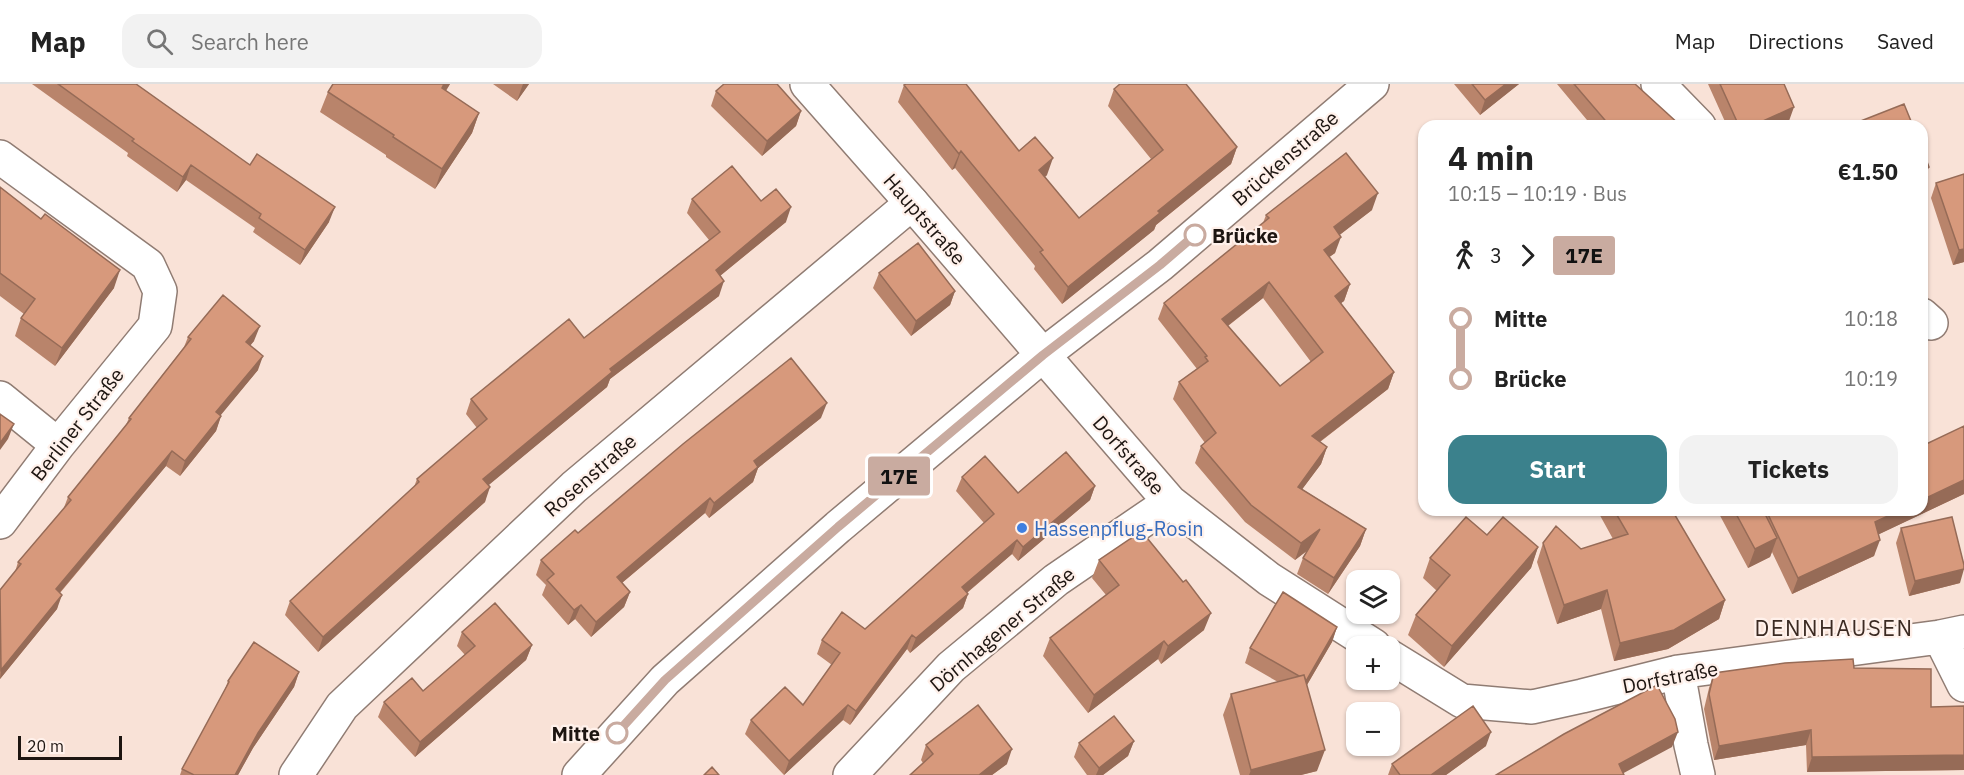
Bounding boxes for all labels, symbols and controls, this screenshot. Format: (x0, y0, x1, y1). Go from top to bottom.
search box (122, 14, 542, 68)
text: Map (30, 23, 86, 60)
icon: search (143, 25, 176, 58)
text: Search here (191, 27, 309, 56)
text: Map (1675, 27, 1715, 55)
text: Directions (1748, 27, 1844, 55)
text: Saved (1877, 27, 1934, 55)
street label: Brückenstraße (1226, 104, 1344, 212)
text: 4 min (1448, 136, 1534, 179)
text: €1.50 (1838, 157, 1898, 186)
street label: Hauptstraße (878, 167, 972, 271)
text: 10:15 – 10:19 · Bus (1448, 180, 1627, 207)
place label: Brücke (1212, 222, 1278, 249)
marker: Brücke (1184, 224, 1206, 246)
icon: walk (1448, 239, 1481, 272)
icon: forward (1511, 239, 1544, 272)
text: 17E (1565, 241, 1603, 269)
text: 3 (1490, 242, 1502, 269)
text: Mitte (1494, 304, 1547, 333)
text: 10:18 (1844, 305, 1898, 332)
street label: Berliner Straße (24, 362, 130, 486)
text: Brücke (1494, 364, 1567, 393)
text: 10:19 (1844, 365, 1898, 392)
street label: Dorfstraße (1087, 410, 1171, 500)
street label: Rosenstraße (538, 427, 642, 523)
button: Start (1448, 435, 1667, 504)
button: Tickets (1679, 435, 1898, 504)
line badge: 17E (864, 456, 934, 496)
text: 17E (880, 462, 918, 490)
place label: Hassenpflug-Rosin (1034, 515, 1204, 542)
marker: Hassenpflug-Rosin (1015, 521, 1029, 535)
street label: Dörnhagener Straße (924, 560, 1080, 698)
map controls (1346, 570, 1400, 756)
button: layers (1346, 570, 1400, 624)
district label: DENNHAUSEN (1754, 613, 1914, 642)
button: + (1346, 636, 1400, 690)
street label: Dorfstraße (1620, 655, 1720, 699)
button: − (1346, 702, 1400, 756)
place label: Mitte (552, 720, 600, 747)
marker: Mitte (606, 722, 628, 744)
scale bar (18, 733, 122, 760)
text: 20 m (27, 736, 64, 756)

